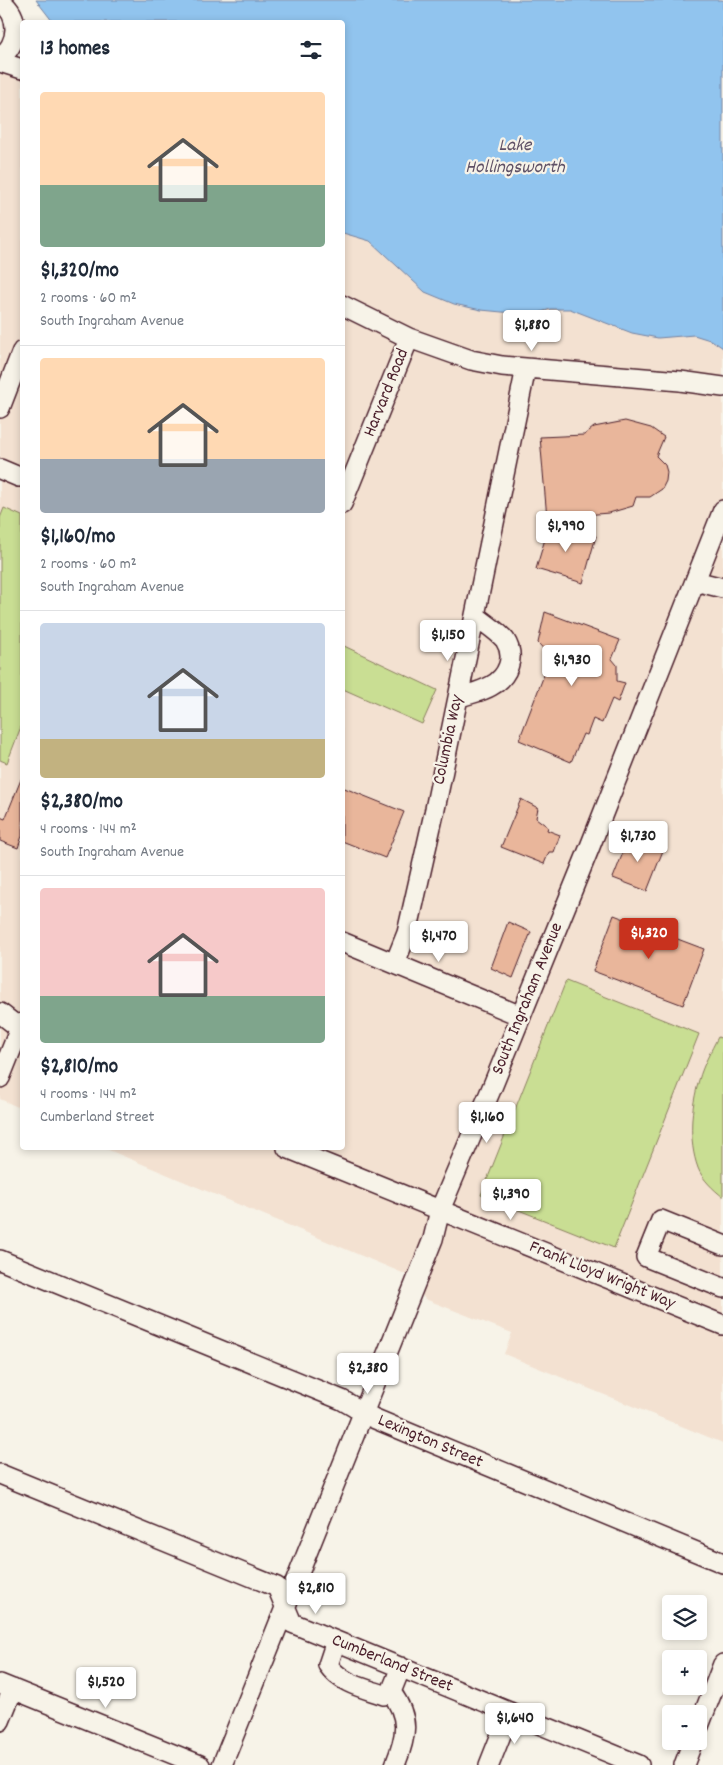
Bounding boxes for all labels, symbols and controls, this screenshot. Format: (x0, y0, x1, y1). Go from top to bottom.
text: 13 homes (40, 35, 110, 65)
icon: filters (297, 36, 325, 64)
icon: home (138, 125, 228, 215)
water label: Lake Hollingsworth (465, 133, 566, 182)
text: $1,320/mo (40, 257, 119, 287)
text: 2 rooms · 60 m² (40, 287, 137, 310)
text: South Ingraham Avenue (40, 310, 184, 333)
pin: $1,880 (491, 310, 573, 352)
text: $1,880 (514, 314, 550, 337)
street label: Harvard Road (358, 345, 416, 441)
icon: home (138, 390, 228, 480)
pin: $1,990 (525, 510, 607, 553)
text: $1,990 (547, 515, 585, 538)
text: $1,160/mo (40, 523, 115, 553)
text: 2 rooms · 60 m² (40, 553, 137, 576)
text: South Ingraham Avenue (40, 576, 184, 599)
pin: $1,150 (407, 620, 489, 662)
text: $1,150 (431, 624, 465, 647)
pin: $1,930 (531, 644, 613, 687)
text: $1,930 (553, 649, 591, 672)
icon: home (138, 655, 228, 745)
street label: Columbia Way (427, 692, 471, 787)
text: $2,380/mo (40, 788, 123, 818)
text: 4 rooms · 144 m² (40, 818, 136, 841)
pin: $1,730 (597, 820, 679, 863)
text: $1,730 (620, 825, 656, 848)
text: South Ingraham Avenue (40, 841, 184, 864)
pin: $1,320 (608, 918, 690, 960)
street label: South Ingraham Avenue (486, 919, 570, 1079)
icon: home (138, 920, 228, 1010)
pin: $1,470 (398, 920, 480, 963)
text: $1,320 (630, 922, 668, 945)
text: $1,470 (421, 925, 457, 948)
text: $2,810/mo (40, 1053, 118, 1083)
text: 4 rooms · 144 m² (40, 1083, 136, 1106)
pin: $1,160 (446, 1102, 528, 1144)
text: Cumberland Street (40, 1106, 154, 1129)
text: $1,160 (470, 1106, 504, 1129)
pin: $1,390 (470, 1178, 552, 1221)
text: $1,390 (492, 1183, 530, 1206)
street label: Frank Lloyd Wright Way (525, 1235, 680, 1317)
pin: $2,380 (327, 1352, 409, 1395)
text: $2,380 (348, 1357, 388, 1380)
street label: Lexington Street (373, 1409, 487, 1476)
pin: $2,810 (275, 1572, 357, 1615)
text: $2,810 (298, 1577, 334, 1600)
map controls (662, 1595, 707, 1750)
button: layers (662, 1595, 707, 1640)
street label: Cumberland Street (328, 1628, 457, 1700)
button: + (662, 1650, 707, 1695)
pin: $1,520 (65, 1666, 147, 1709)
text: $1,520 (87, 1671, 125, 1694)
pin: $1,640 (474, 1702, 556, 1745)
button: − (662, 1705, 707, 1750)
text: $1,640 (496, 1707, 534, 1730)

